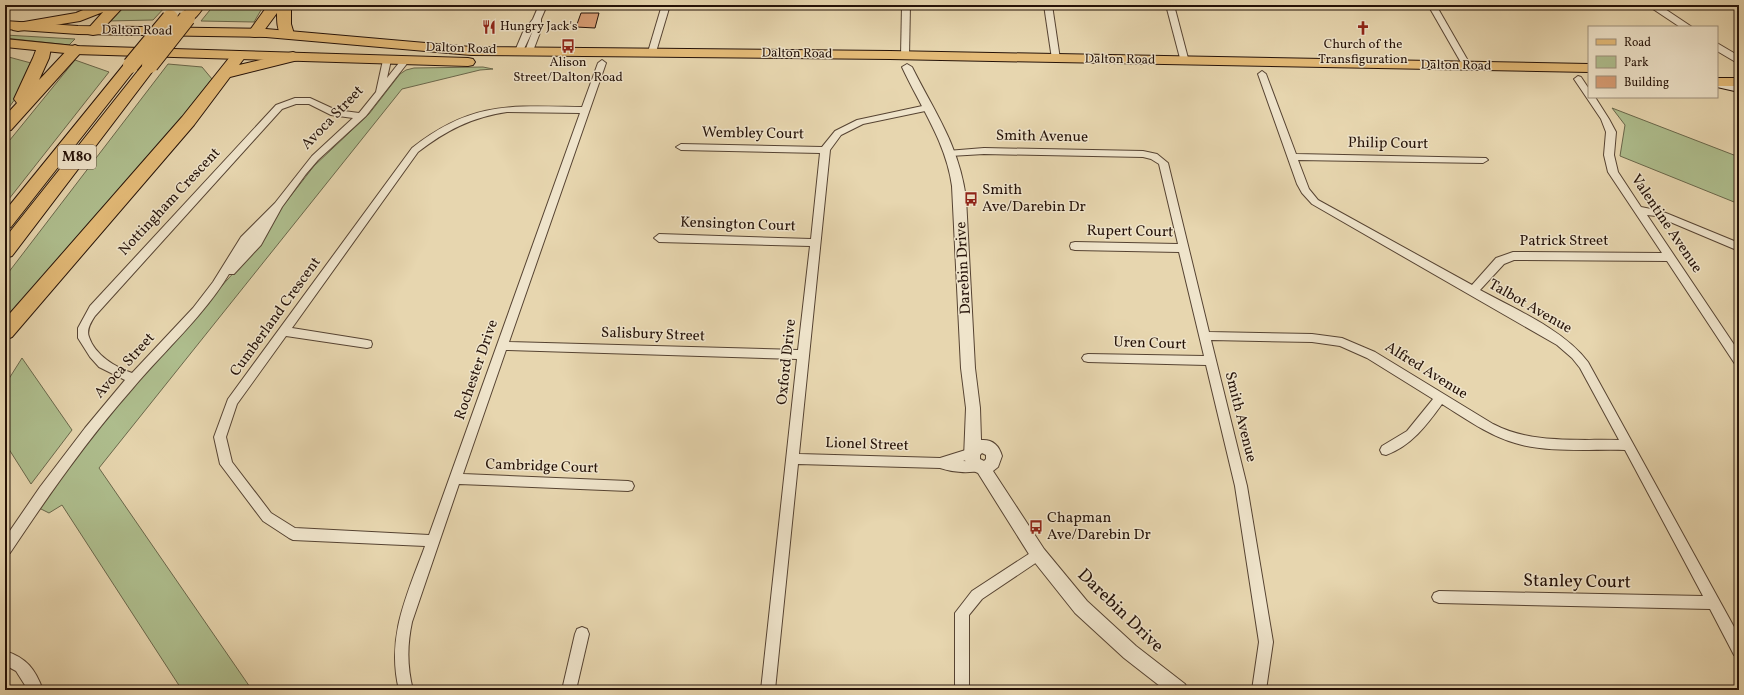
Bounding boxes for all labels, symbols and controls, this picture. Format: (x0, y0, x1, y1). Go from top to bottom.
place label: Hungry Jack's (500, 18, 578, 36)
restaurant icon: Hungry Jack's (481, 19, 497, 35)
church icon: Church of the Transfiguration (1355, 20, 1371, 36)
street label: Dalton Road (101, 21, 173, 41)
legend (1588, 26, 1718, 98)
text: Road (1624, 35, 1651, 51)
place label: Church of the Transfiguration (1318, 36, 1408, 69)
bus stop icon: Alison Street/Dalton Road (560, 38, 576, 54)
street label: Dalton Road (425, 39, 497, 59)
street label: Dalton Road (761, 44, 833, 64)
street label: Dalton Road (1084, 50, 1156, 70)
place label: Alison Street/Dalton Road (513, 54, 623, 87)
text: Park (1624, 55, 1649, 71)
street label: Dalton Road (1420, 56, 1492, 76)
text: Building (1624, 75, 1669, 91)
street label: Avoca Street (297, 81, 369, 155)
street label: Wembley Court (702, 123, 804, 145)
street label: Smith Avenue (996, 126, 1088, 148)
street label: Philip Court (1348, 133, 1428, 155)
street label: Nottingham Crescent (114, 143, 226, 261)
road number: M80 (58, 145, 96, 169)
street label: Valentine Avenue (1625, 171, 1707, 277)
place label: Smith Ave/Darebin Dr (982, 180, 1086, 218)
bus stop icon: Smith Ave/Darebin Dr (963, 191, 979, 207)
street label: Kensington Court (680, 212, 796, 238)
street label: Darebin Drive (951, 221, 977, 315)
street label: Rupert Court (1086, 221, 1174, 243)
street label: Patrick Street (1520, 231, 1608, 252)
street label: Cumberland Crescent (225, 253, 327, 381)
street label: Talbot Avenue (1484, 275, 1576, 339)
street label: Rochester Drive (450, 317, 504, 423)
street label: Oxford Drive (772, 318, 802, 406)
street label: Salisbury Street (601, 323, 705, 347)
street label: Avoca Street (90, 329, 160, 403)
street label: Uren Court (1113, 332, 1187, 356)
street label: Alfred Avenue (1381, 337, 1471, 405)
street label: Smith Avenue (1219, 370, 1261, 464)
street label: Lionel Street (825, 433, 909, 457)
street label: Cambridge Court (485, 455, 599, 479)
place label: Chapman Ave/Darebin Dr (1047, 508, 1151, 546)
bus stop icon: Chapman Ave/Darebin Dr (1028, 519, 1044, 535)
street label: Darebin Drive (1071, 563, 1169, 659)
street label: Stanley Court (1523, 569, 1631, 595)

